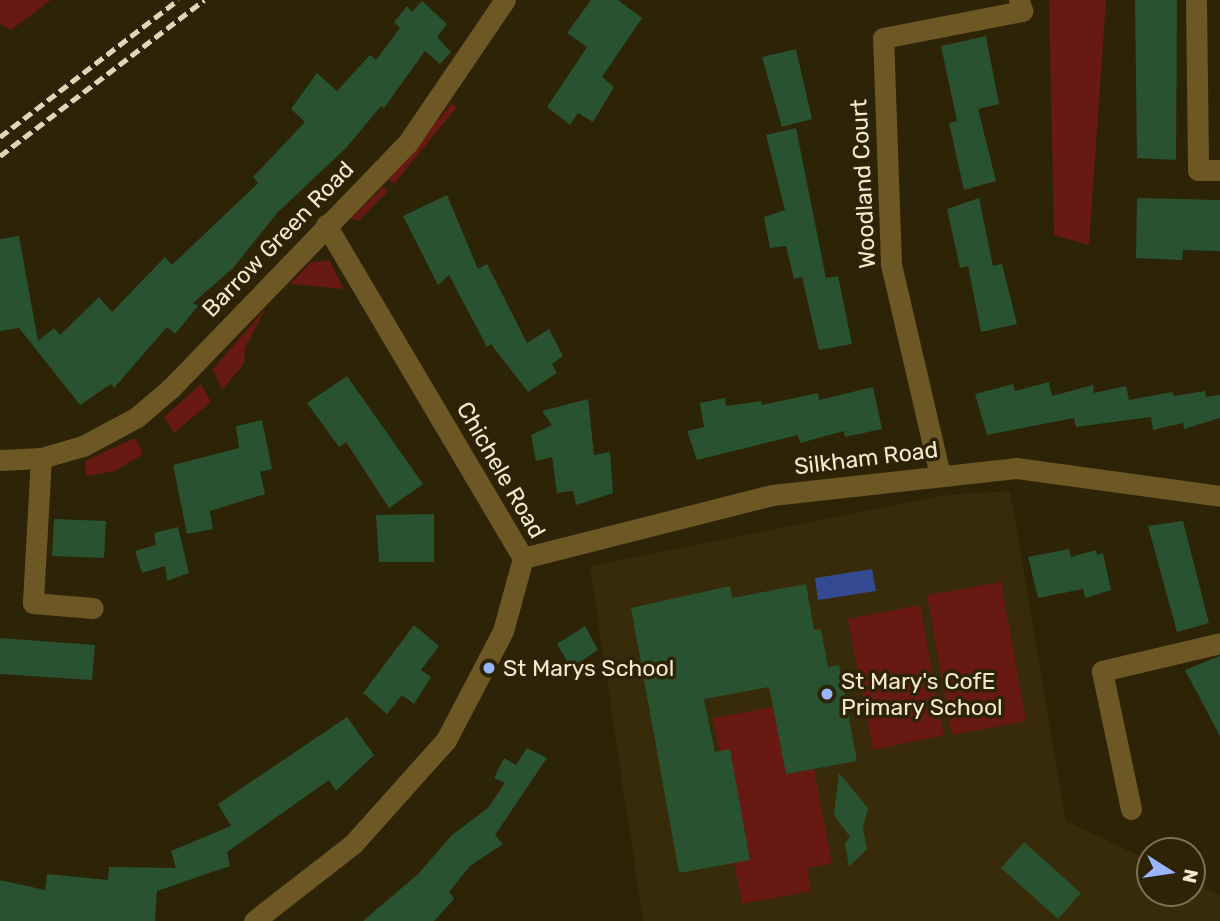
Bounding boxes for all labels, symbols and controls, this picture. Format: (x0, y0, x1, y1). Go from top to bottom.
street label: Woodland Court (845, 99, 881, 269)
street label: Barrow Green Road (196, 155, 360, 323)
street label: Chichele Road (451, 397, 551, 543)
street label: Silkham Road (793, 435, 939, 481)
place label: St Marys School (503, 654, 674, 682)
marker: St Marys School (481, 660, 497, 676)
place label: St Mary's CofE Primary School (841, 667, 1003, 721)
marker: St Mary's CofE Primary School (819, 686, 835, 702)
north arrow (1136, 837, 1206, 907)
text: N (1177, 867, 1203, 885)

